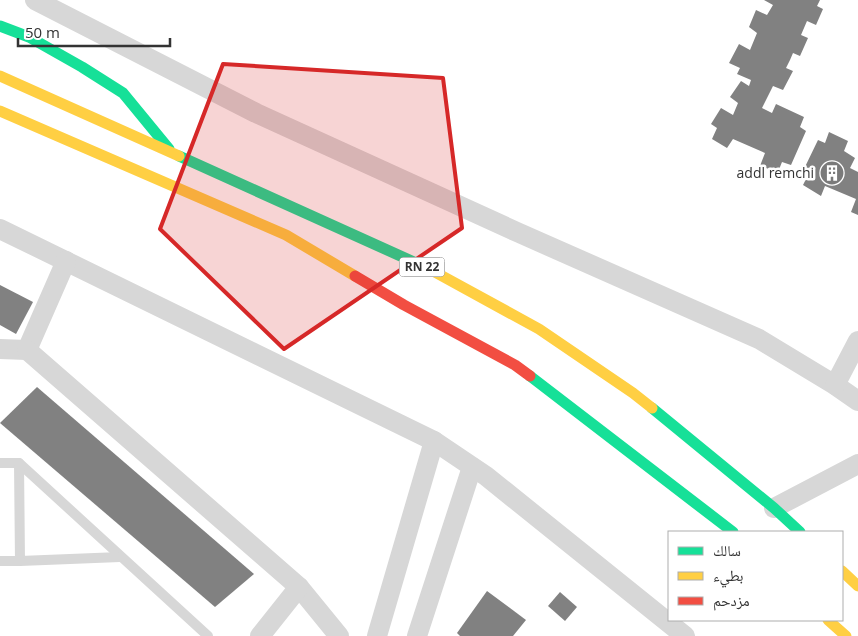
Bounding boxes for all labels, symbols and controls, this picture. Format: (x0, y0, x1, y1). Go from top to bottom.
scale bar (18, 15, 170, 47)
text: 50 m (25, 22, 60, 42)
building icon: addl remchi (819, 160, 845, 186)
place label: addl remchi (737, 163, 814, 182)
road number: RN 22 (400, 258, 444, 276)
legend (668, 531, 843, 621)
text: سالك (713, 540, 741, 560)
text: بطيء (713, 565, 743, 588)
text: مزدحم (713, 590, 750, 611)

